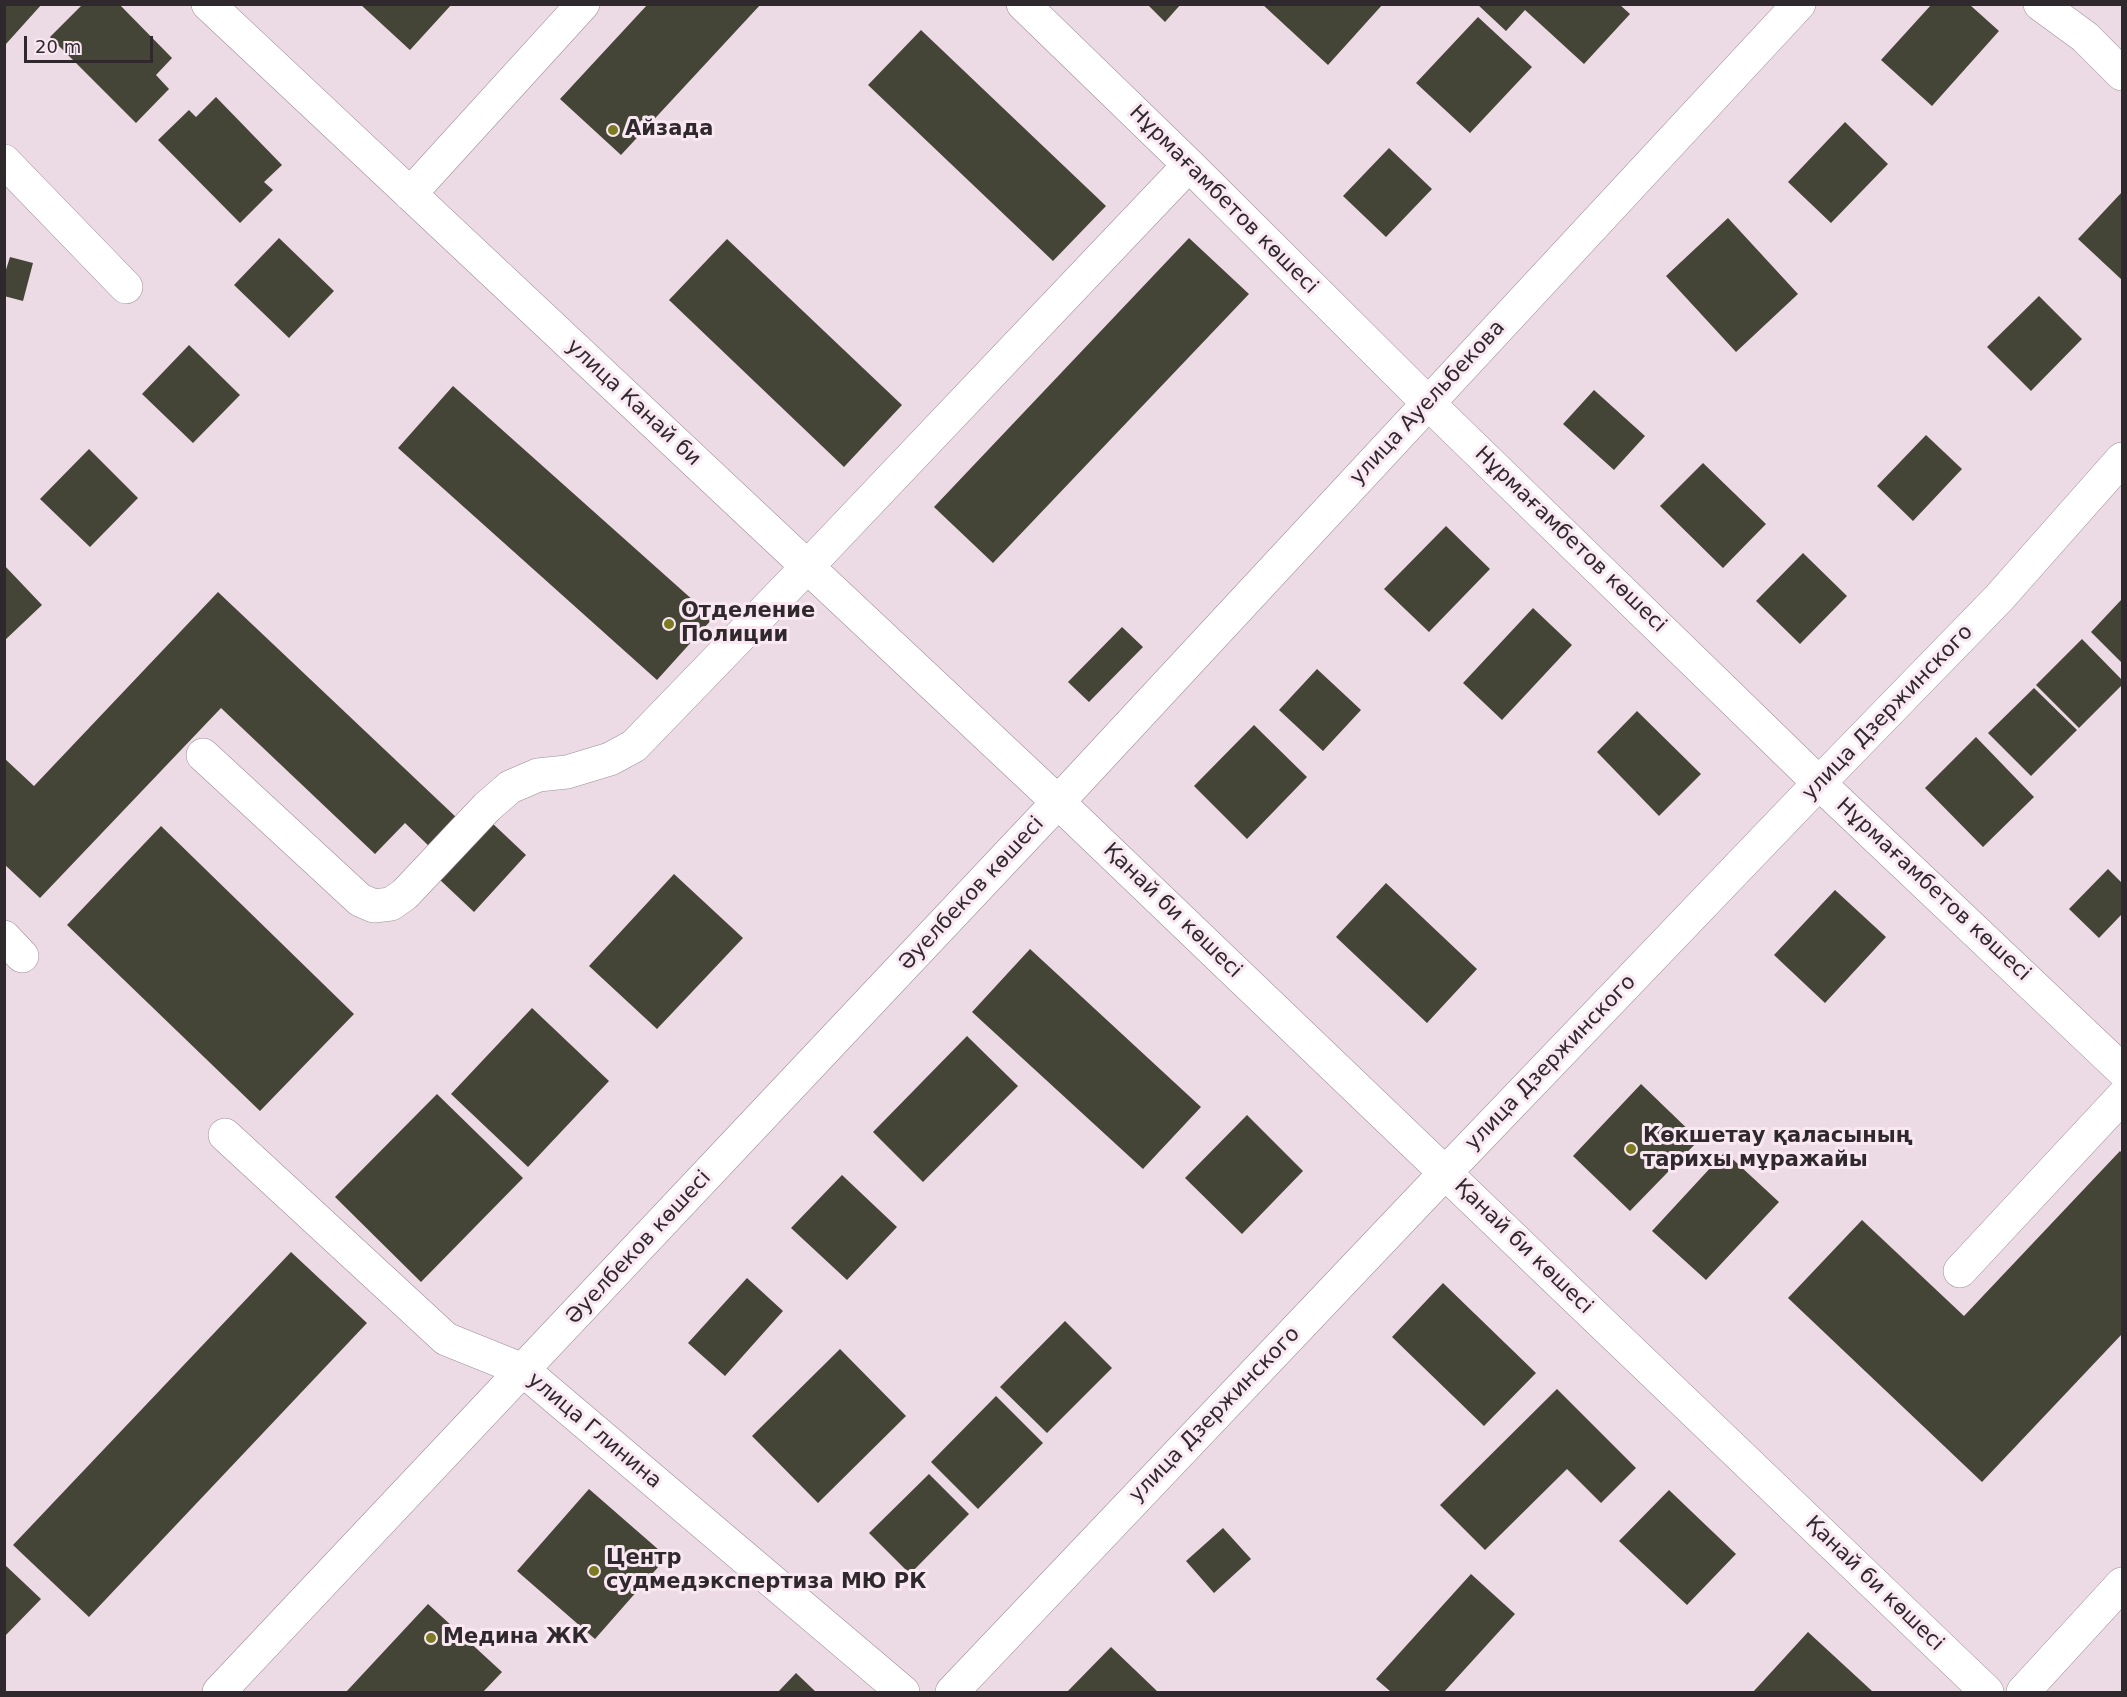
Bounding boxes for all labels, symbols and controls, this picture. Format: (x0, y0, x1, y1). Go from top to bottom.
scale bar (27, 24, 156, 62)
text: 20 m (35, 36, 81, 57)
street label: Нұрмағамбетов көшесі (1123, 100, 1323, 300)
place label: Айзада (625, 117, 713, 143)
marker: Айзада (606, 123, 620, 137)
street label: улица Ауельбекова (1345, 316, 1511, 490)
street label: улица Канай би (561, 334, 705, 472)
street label: Нұрмағамбетов көшесі (1469, 442, 1671, 638)
place label: Отделение Полиции (681, 599, 815, 649)
marker: Отделение Полиции (662, 617, 676, 631)
street label: улица Дзержинского (1798, 620, 1978, 806)
street label: Нұрмағамбетов көшесі (1831, 793, 2035, 987)
street label: Әуелбеков көшесі (894, 812, 1050, 976)
street label: Қанай би көшесі (1097, 838, 1247, 984)
street label: улица Дзержинского (1461, 970, 1641, 1156)
place label: Көкшетау қаласының тарихы мұражайы (1643, 1124, 1913, 1174)
marker: Көкшетау қаласының тарихы мұражайы (1624, 1142, 1638, 1156)
street label: Әуелбеков көшесі (561, 1166, 717, 1330)
street label: Қанай би көшесі (1448, 1174, 1598, 1320)
street label: улица Дзержинского (1125, 1322, 1305, 1508)
street label: улица Глинина (522, 1368, 666, 1494)
street label: Қанай би көшесі (1799, 1511, 1949, 1657)
place label: Центр судмедэкспертиза МЮ РК (606, 1546, 926, 1596)
marker: Центр судмедэкспертиза МЮ РК (587, 1564, 601, 1578)
place label: Медина ЖК (443, 1625, 589, 1651)
marker: Медина ЖК (424, 1631, 438, 1645)

